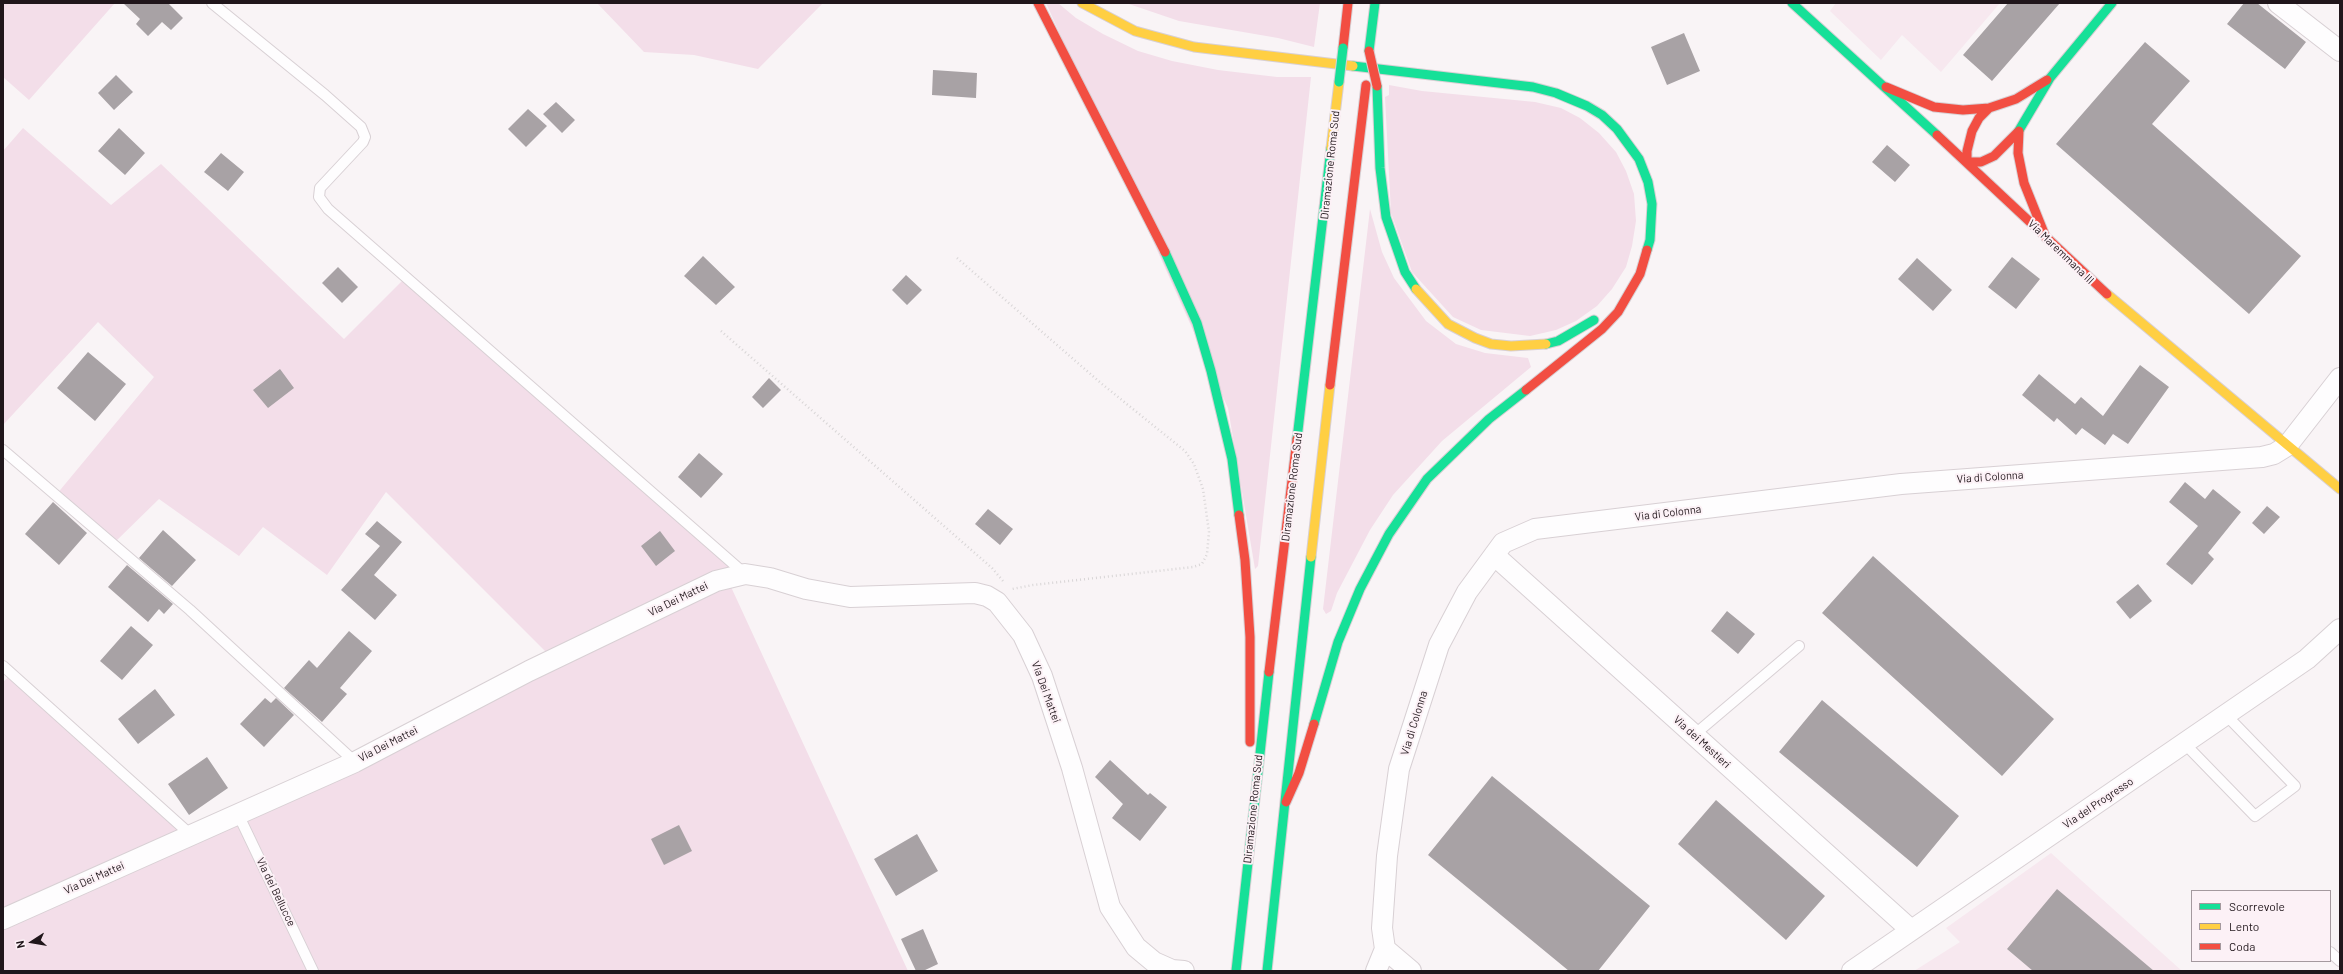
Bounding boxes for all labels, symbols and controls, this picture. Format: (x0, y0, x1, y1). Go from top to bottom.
street label: Diramazione Roma Sud (1318, 110, 1342, 220)
street label: Via Maremmana III (2025, 217, 2097, 287)
street label: Diramazione Roma Sud (1279, 432, 1305, 542)
street label: Via di Colonna (1956, 468, 2024, 486)
street label: Via di Colonna (1634, 502, 1702, 524)
street label: Via Dei Mattei (646, 579, 710, 619)
street label: Via Dei Mattei (1029, 659, 1063, 725)
street label: Via di Colonna (1398, 689, 1430, 757)
street label: Via dei Mestieri (1671, 713, 1733, 771)
street label: Via Dei Mattei (356, 723, 420, 765)
street label: Diramazione Roma Sud (1241, 754, 1265, 864)
street label: Via del Progresso (2060, 775, 2136, 831)
street label: Via dei Bellucce (254, 855, 298, 929)
street label: Via Dei Mattei (62, 859, 126, 897)
legend (2191, 890, 2331, 962)
text: Scorrevole (2229, 899, 2285, 913)
text: Lento (2229, 919, 2259, 933)
north arrow (12, 922, 52, 962)
text: Coda (2229, 939, 2256, 953)
text: N (13, 940, 27, 950)

